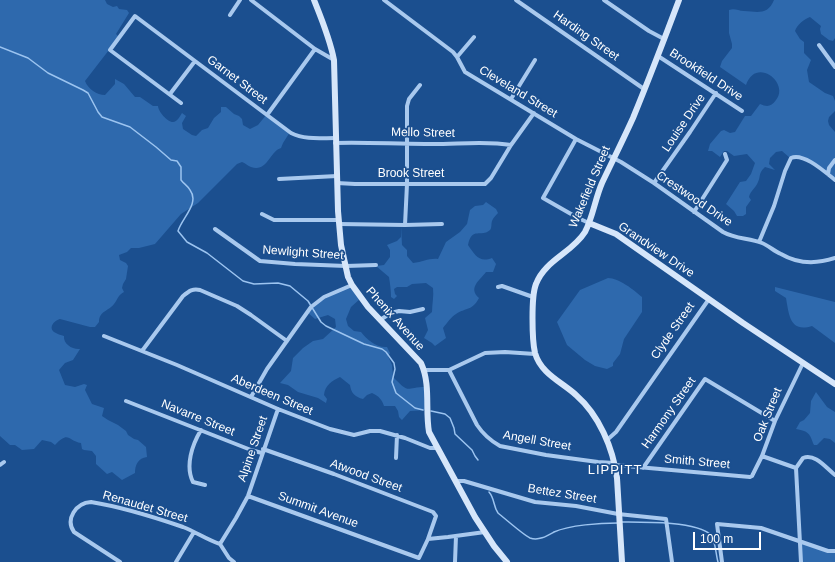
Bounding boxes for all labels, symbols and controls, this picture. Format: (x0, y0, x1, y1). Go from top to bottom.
street label: Harding Street (550, 8, 622, 64)
street label: Brookfield Drive (667, 46, 745, 104)
street label: Garnet Street (204, 53, 270, 107)
street label: Cleveland Street (476, 63, 560, 121)
street label: Louise Drive (659, 91, 709, 155)
street label: Mello Street (391, 125, 455, 141)
street label: Wakefield Street (566, 144, 614, 230)
street label: Brook Street (378, 167, 444, 181)
street label: Crestwood Drive (653, 168, 735, 230)
street label: Grandview Drive (615, 219, 697, 281)
street label: Newlight Street (262, 243, 344, 263)
street label: Phenix Avenue (363, 284, 427, 354)
street label: Clyde Street (648, 300, 698, 362)
street label: Aberdeen Street (229, 371, 315, 419)
street label: Harmony Street (639, 374, 699, 452)
street label: Oak Street (751, 386, 785, 444)
street label: Navarre Street (159, 397, 237, 439)
street label: Alpine Street (235, 414, 271, 484)
street label: Angell Street (502, 428, 572, 454)
street label: Smith Street (663, 452, 731, 472)
street label: Atwood Street (328, 456, 404, 496)
district label: LIPPITT (588, 462, 642, 478)
street label: Bettez Street (527, 481, 597, 507)
street label: Renaudet Street (101, 488, 189, 526)
street label: Summit Avenue (276, 489, 360, 531)
scale bar (695, 524, 763, 550)
text: 100 m (700, 532, 733, 546)

